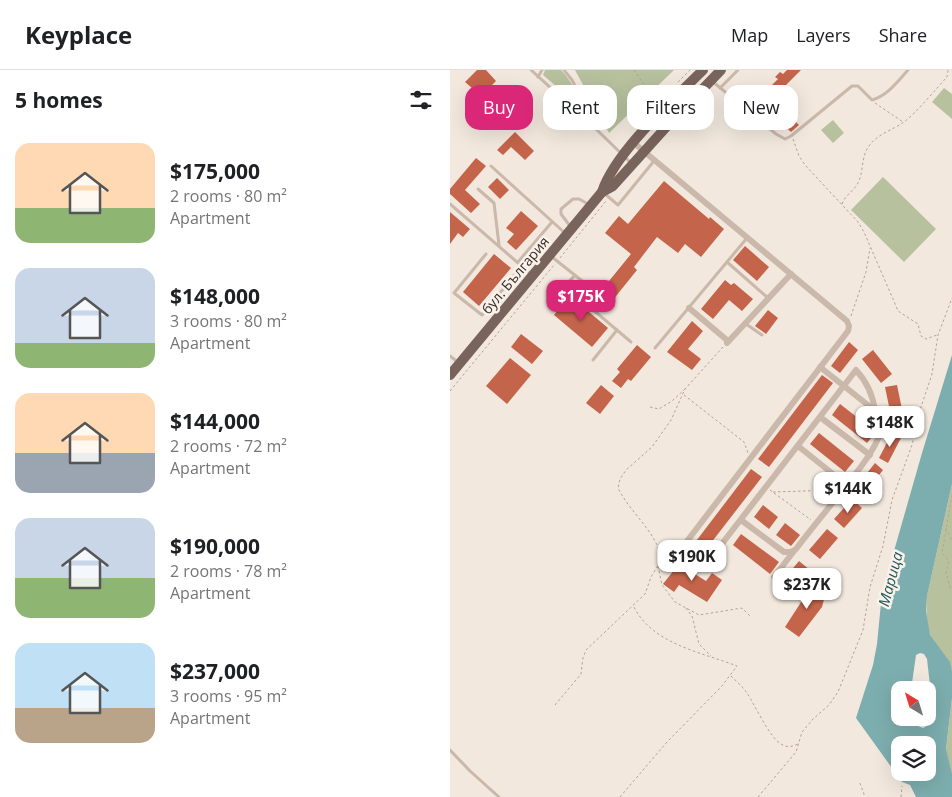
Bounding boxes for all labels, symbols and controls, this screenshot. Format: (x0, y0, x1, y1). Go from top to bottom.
text: Keyplace (25, 18, 132, 51)
text: Map (731, 23, 768, 47)
text: Layers (796, 23, 851, 47)
text: Share (879, 23, 927, 47)
chip: Buy (465, 85, 533, 130)
chip: Rent (543, 85, 617, 130)
chip: Filters (627, 85, 714, 130)
chip: New (724, 85, 798, 130)
text: 5 homes (15, 86, 103, 114)
icon: filters (407, 86, 435, 114)
text: $175,000 (170, 157, 260, 185)
icon: home (55, 163, 115, 223)
text: 2 rooms · 80 m² (170, 185, 287, 207)
text: Apartment (170, 207, 250, 229)
street label: бул. България (477, 232, 553, 318)
pin: $175K (546, 280, 616, 322)
text: $148,000 (170, 282, 260, 310)
text: $175K (557, 285, 605, 307)
icon: home (55, 288, 115, 348)
text: 3 rooms · 80 m² (170, 310, 287, 332)
text: Apartment (170, 332, 250, 354)
pin: $148K (855, 406, 925, 448)
text: $144,000 (170, 407, 260, 435)
text: $148K (866, 411, 914, 433)
icon: home (55, 413, 115, 473)
text: 2 rooms · 72 m² (170, 435, 287, 457)
text: Apartment (170, 457, 250, 479)
pin: $144K (813, 472, 883, 514)
text: $144K (824, 477, 872, 499)
text: $190,000 (170, 532, 260, 560)
icon: home (55, 538, 115, 598)
pin: $190K (657, 540, 727, 582)
text: $190K (668, 545, 716, 567)
water label: Марица (873, 549, 907, 609)
text: 2 rooms · 78 m² (170, 560, 287, 582)
pin: $237K (772, 568, 842, 610)
text: $237K (783, 573, 831, 595)
text: Apartment (170, 582, 250, 604)
text: $237,000 (170, 657, 260, 685)
icon: home (55, 663, 115, 723)
north arrow (891, 681, 936, 726)
map controls (891, 681, 936, 781)
text: 3 rooms · 95 m² (170, 685, 287, 707)
text: Apartment (170, 707, 250, 729)
button: layers (891, 736, 936, 781)

